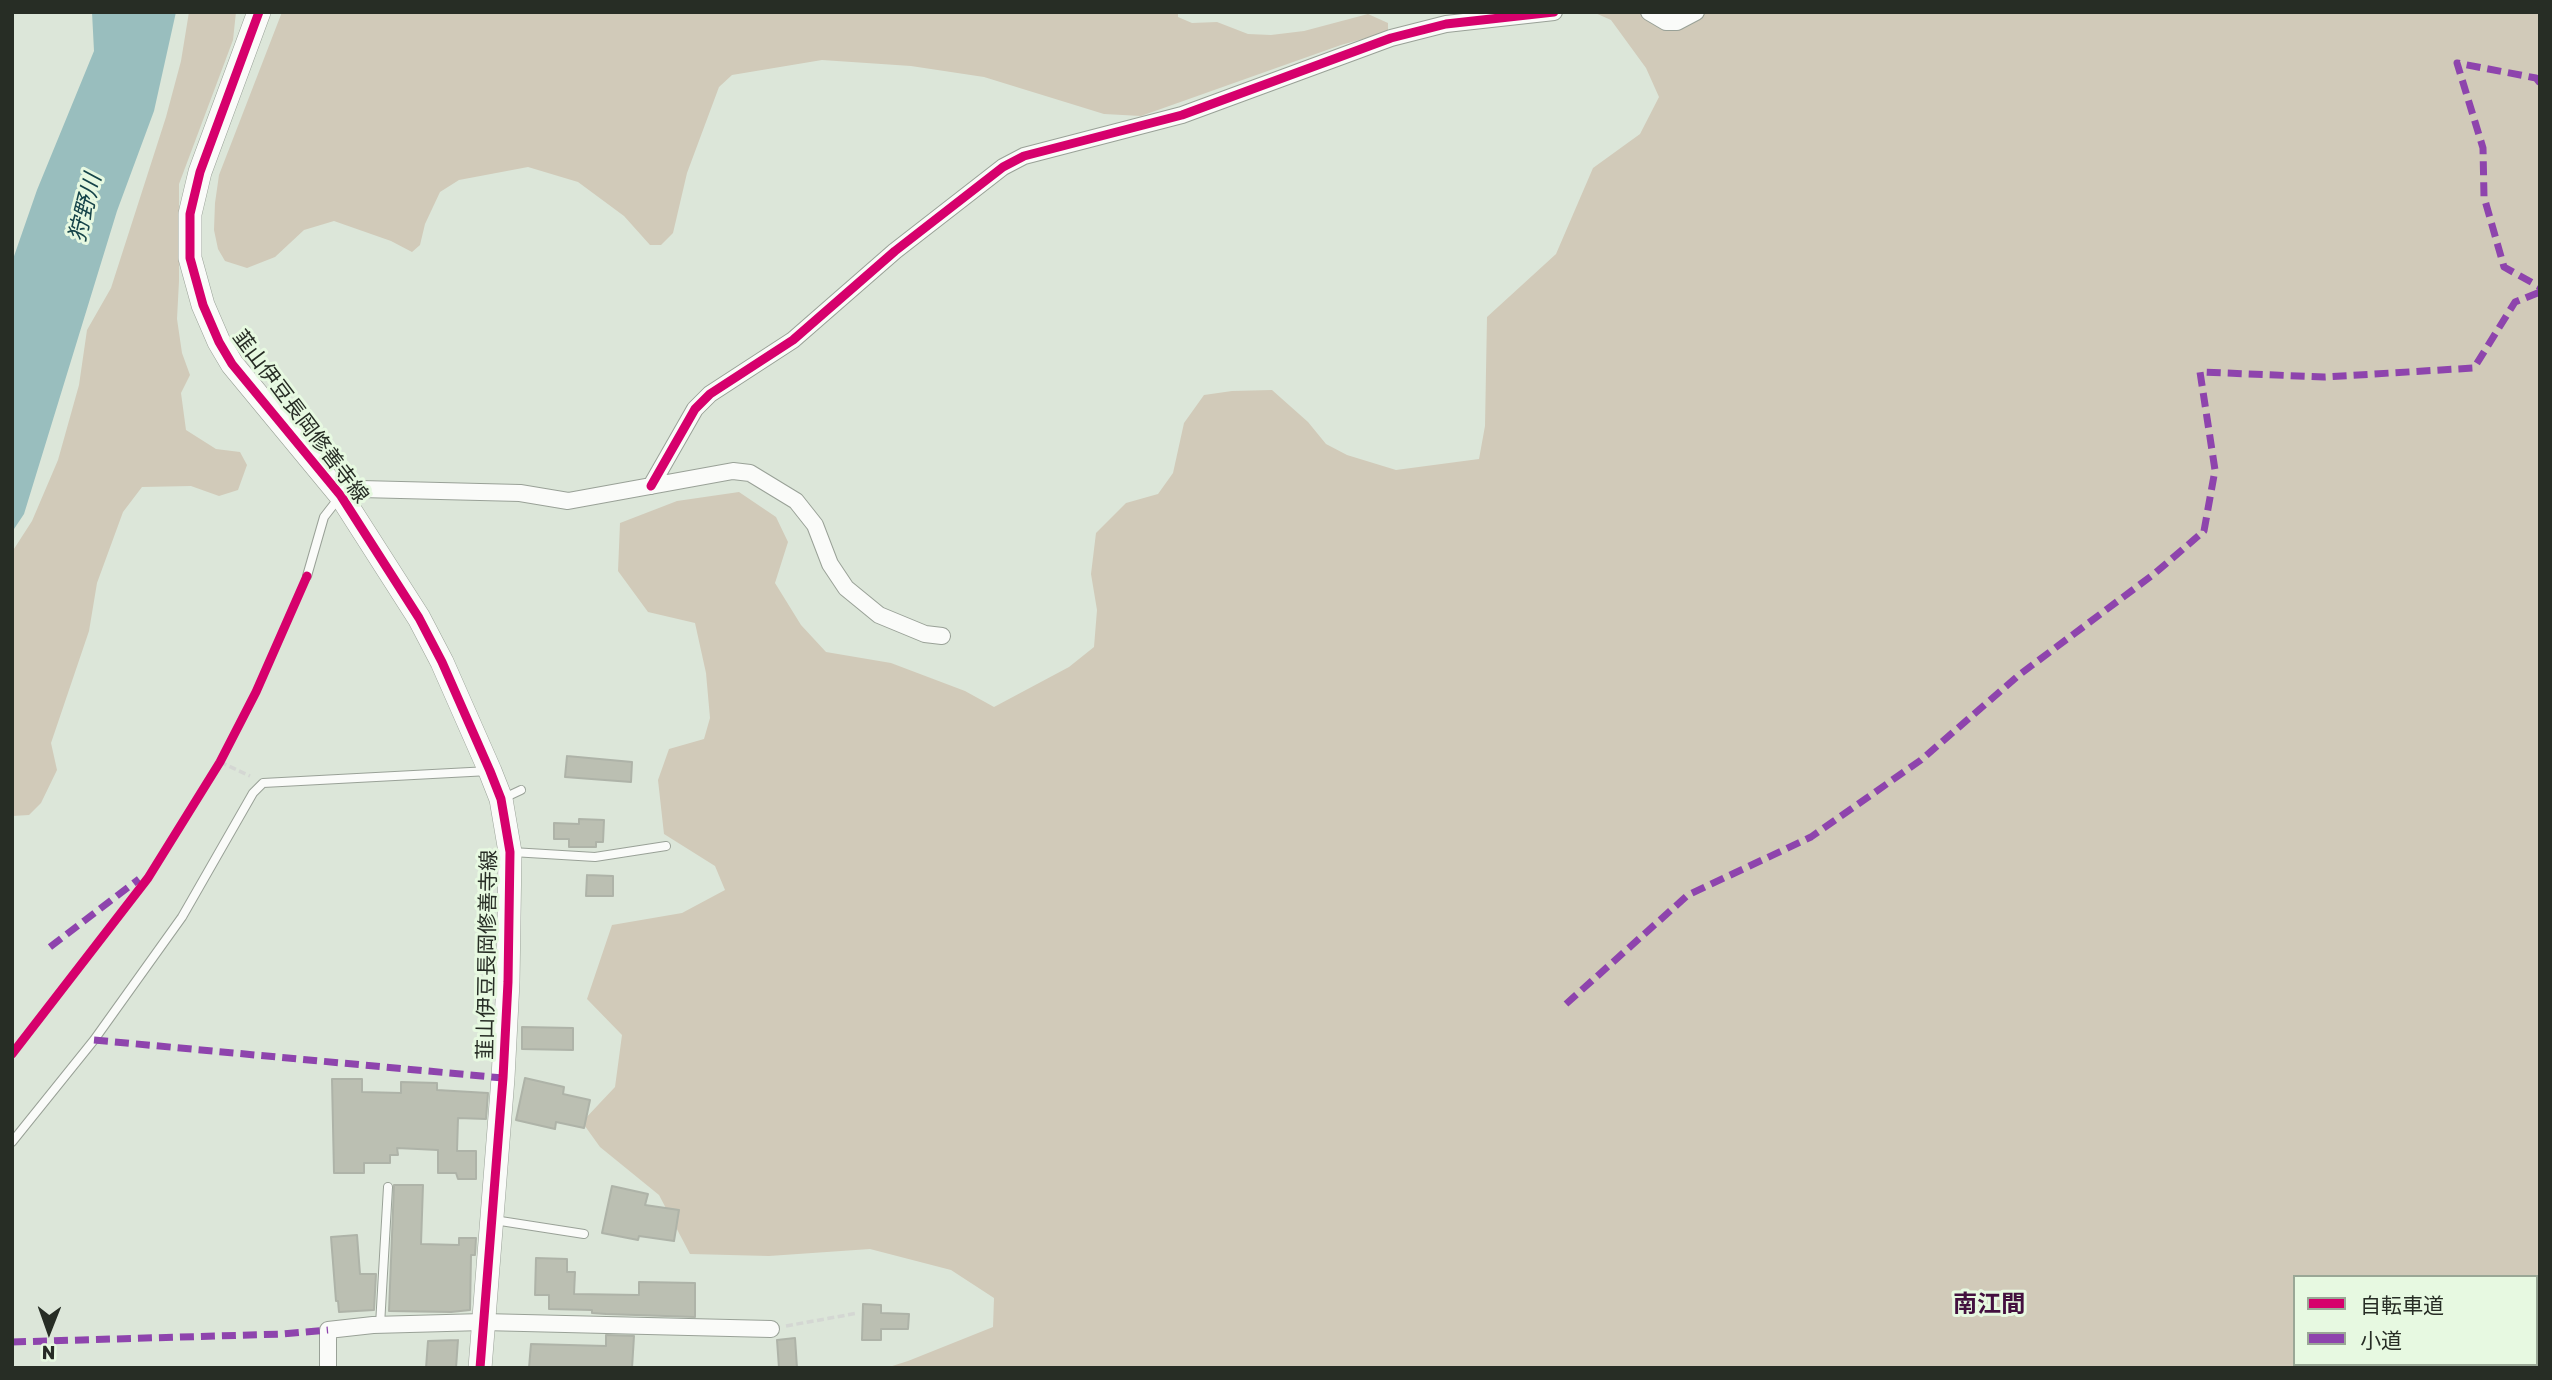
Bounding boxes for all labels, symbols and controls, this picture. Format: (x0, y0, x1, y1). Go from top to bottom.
water label: 狩野川 (64, 171, 108, 245)
street label: 韮山伊豆長岡修善寺線 (227, 326, 373, 508)
street label: 韮山伊豆長岡修善寺線 (474, 850, 502, 1060)
legend (2293, 1275, 2538, 1366)
district label: 南江間 (1953, 1291, 2025, 1319)
text: 自転車道 (2360, 1293, 2444, 1318)
north arrow (14, 1296, 84, 1366)
text: 小道 (2360, 1328, 2402, 1353)
text: N (42, 1341, 56, 1364)

